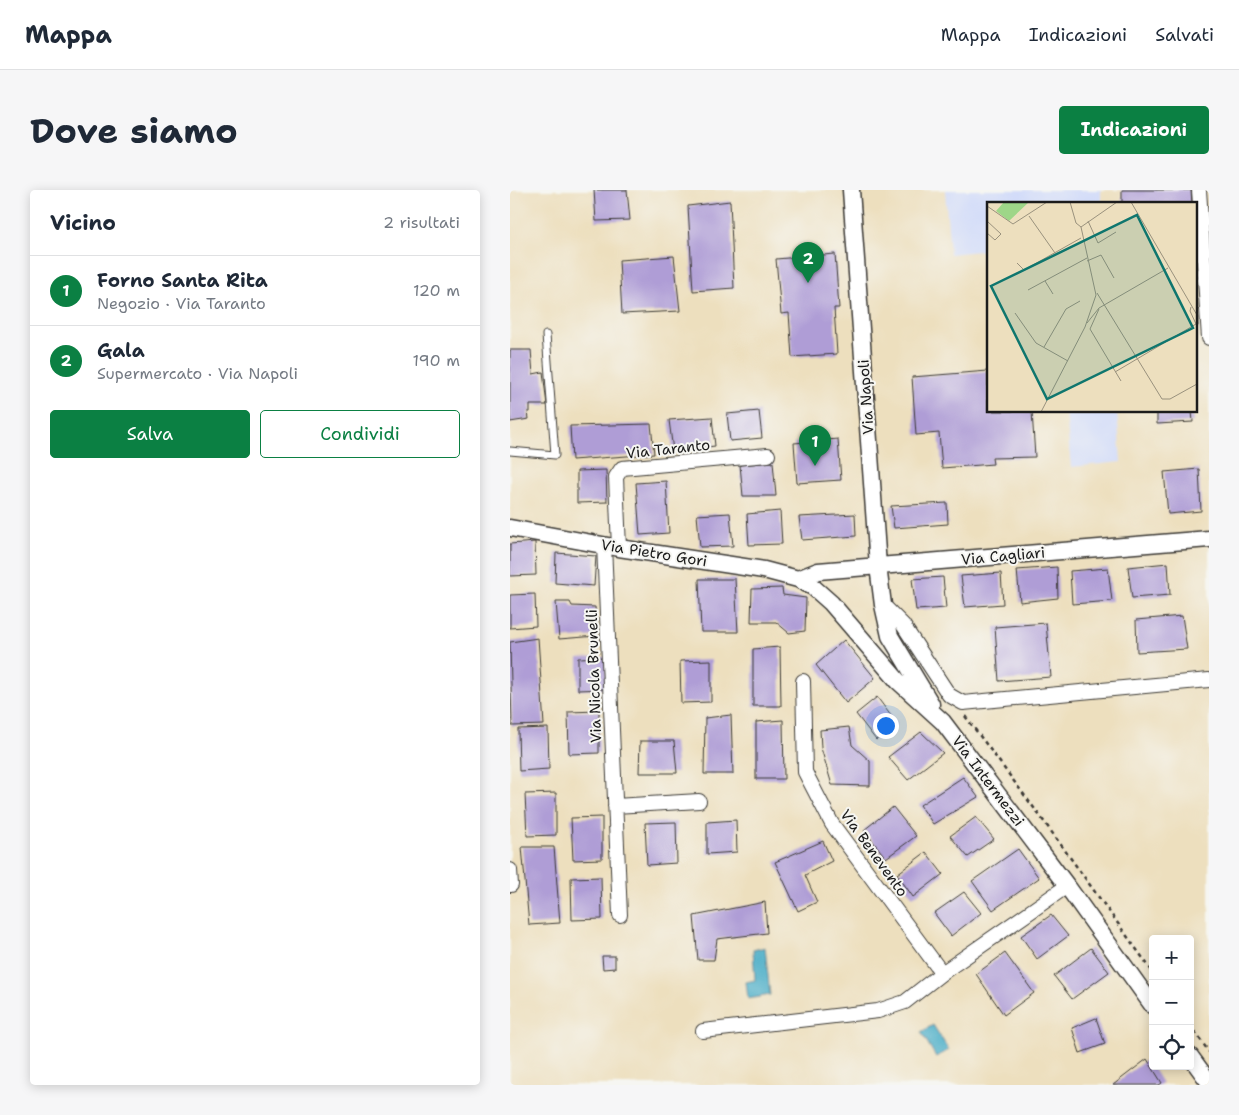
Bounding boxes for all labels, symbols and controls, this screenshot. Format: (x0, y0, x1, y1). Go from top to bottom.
text: Mappa (25, 19, 112, 51)
text: Mappa (941, 23, 1001, 47)
text: Indicazioni (1029, 23, 1127, 47)
text: Salvati (1155, 23, 1214, 47)
button: Indicazioni (1059, 106, 1209, 154)
text: Dove siamo (30, 107, 238, 154)
inset map (987, 202, 1196, 412)
text: Vicino (50, 209, 116, 237)
text: 2 risultati (383, 212, 460, 233)
pin: 2 (792, 242, 824, 283)
text: Forno Santa Rita (97, 268, 268, 293)
text: 1 (62, 280, 70, 301)
text: 120 m (413, 280, 460, 301)
text: Negozio · Via Taranto (97, 293, 266, 314)
text: Gala (97, 338, 145, 363)
text: 2 (60, 350, 72, 371)
text: 190 m (413, 350, 460, 371)
street label: Via Napoli (853, 359, 879, 435)
text: Supermercato · Via Napoli (97, 363, 298, 384)
button: Salva (50, 410, 250, 458)
button: Condividi (260, 410, 460, 458)
pin: 1 (799, 425, 831, 466)
street label: Via Taranto (625, 435, 711, 463)
street label: Via Pietro Gori (599, 535, 709, 571)
street label: Via Cagliari (960, 542, 1046, 570)
street label: Via Nicola Brunelli (582, 609, 606, 743)
your location (873, 713, 899, 739)
street label: Via Intermezzi (947, 731, 1029, 831)
street label: Via Benevento (836, 805, 912, 901)
map controls (1149, 935, 1194, 1070)
button: + (1149, 935, 1194, 980)
button: − (1149, 980, 1194, 1025)
button: locate (1149, 1025, 1194, 1070)

